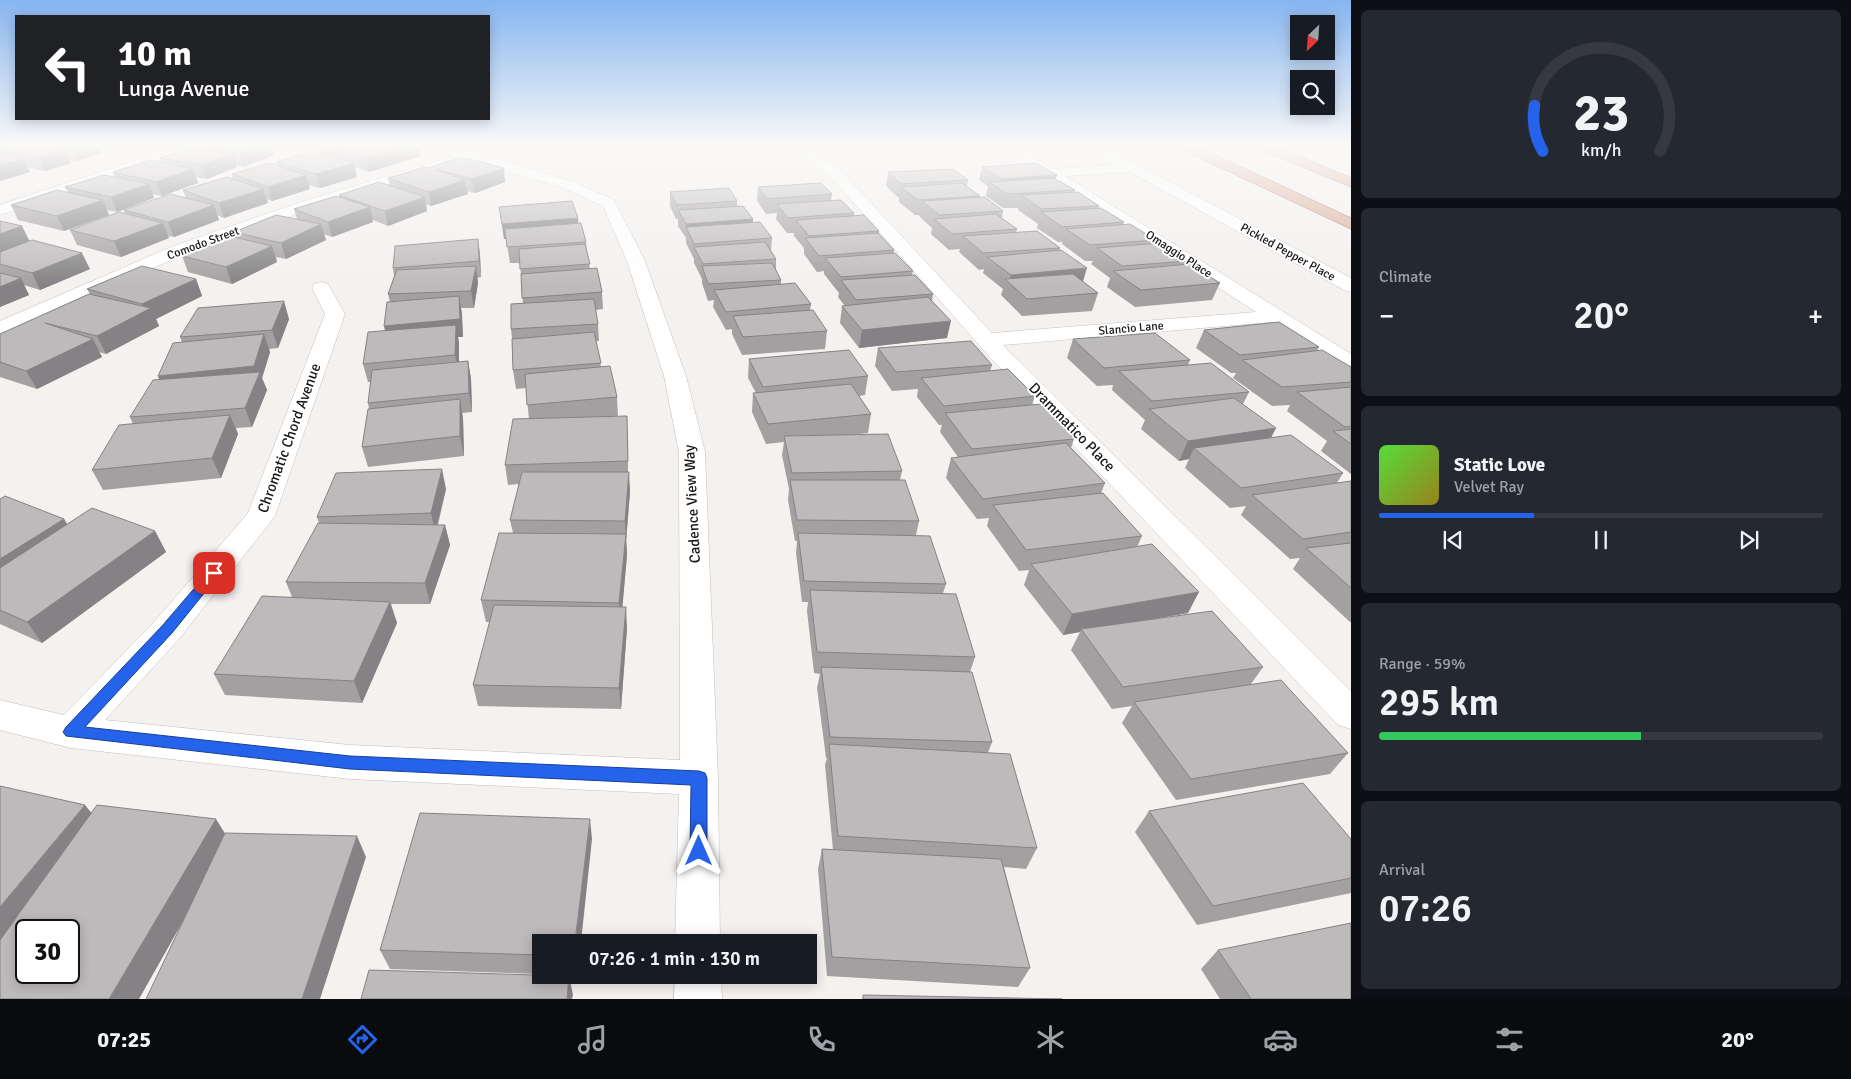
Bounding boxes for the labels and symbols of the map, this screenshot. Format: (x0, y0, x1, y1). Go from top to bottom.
north arrow (1290, 15, 1335, 60)
street label: Pickled Pepper Place (1238, 220, 1338, 285)
street label: Comodo Street (165, 223, 241, 263)
street label: Omaggio Place (1143, 227, 1215, 281)
street label: Slancio Lane (1098, 318, 1164, 339)
street label: Chromatic Chord Avenue (254, 361, 324, 515)
street label: Drammatico Place (1025, 379, 1119, 475)
street label: Cadence View Way (680, 444, 704, 564)
pin (193, 552, 235, 594)
position arrow (672, 824, 724, 876)
speed limit sign: 30 (15, 919, 80, 984)

